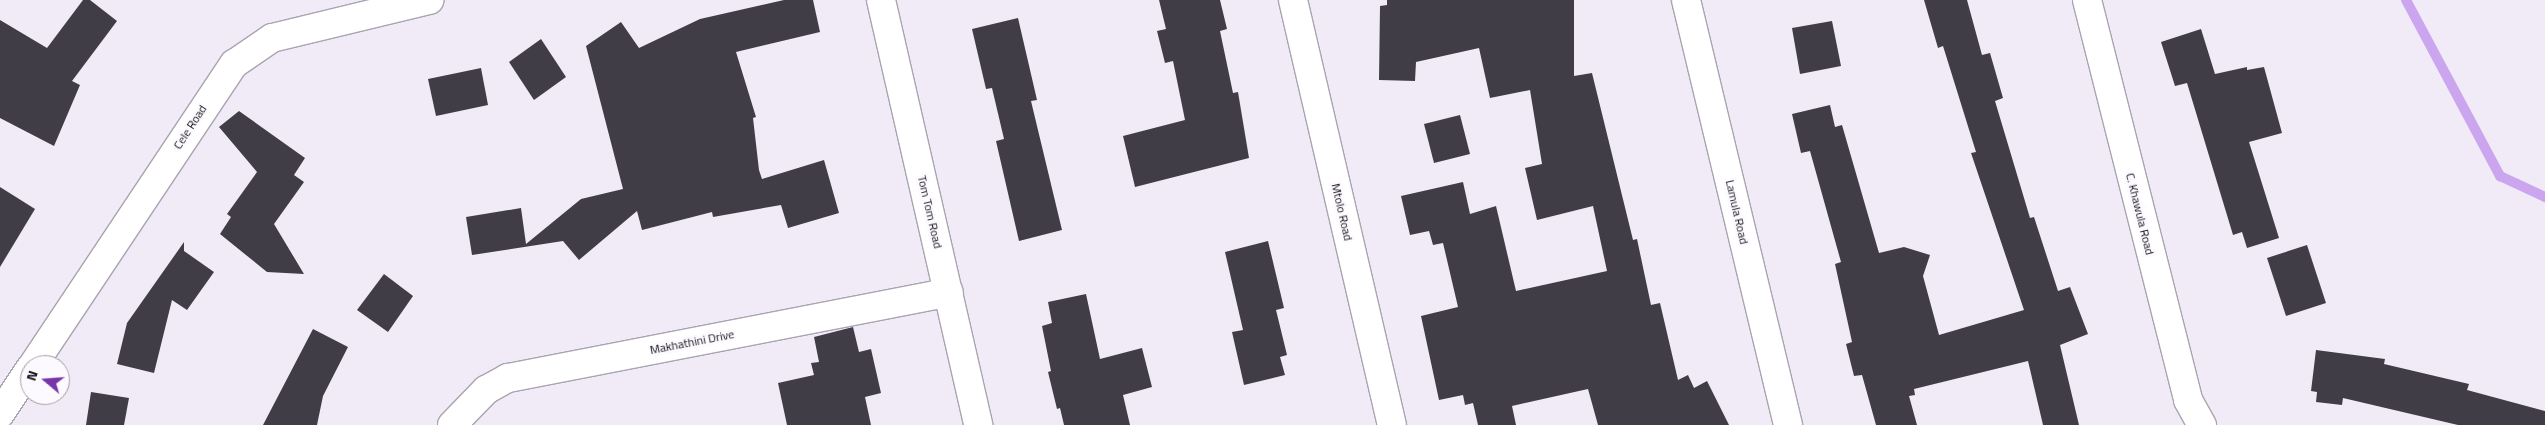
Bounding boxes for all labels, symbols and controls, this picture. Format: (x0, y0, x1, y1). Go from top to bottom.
street label: Cele Road (170, 102, 210, 152)
street label: C. Khawula Road (2123, 172, 2157, 256)
street label: Tom Tom Road (915, 174, 945, 250)
street label: Lamula Road (1723, 178, 1751, 246)
street label: Mtolo Road (1328, 182, 1356, 242)
street label: Makhathini Drive (649, 327, 735, 357)
north arrow (20, 355, 70, 405)
text: N (20, 368, 43, 383)

